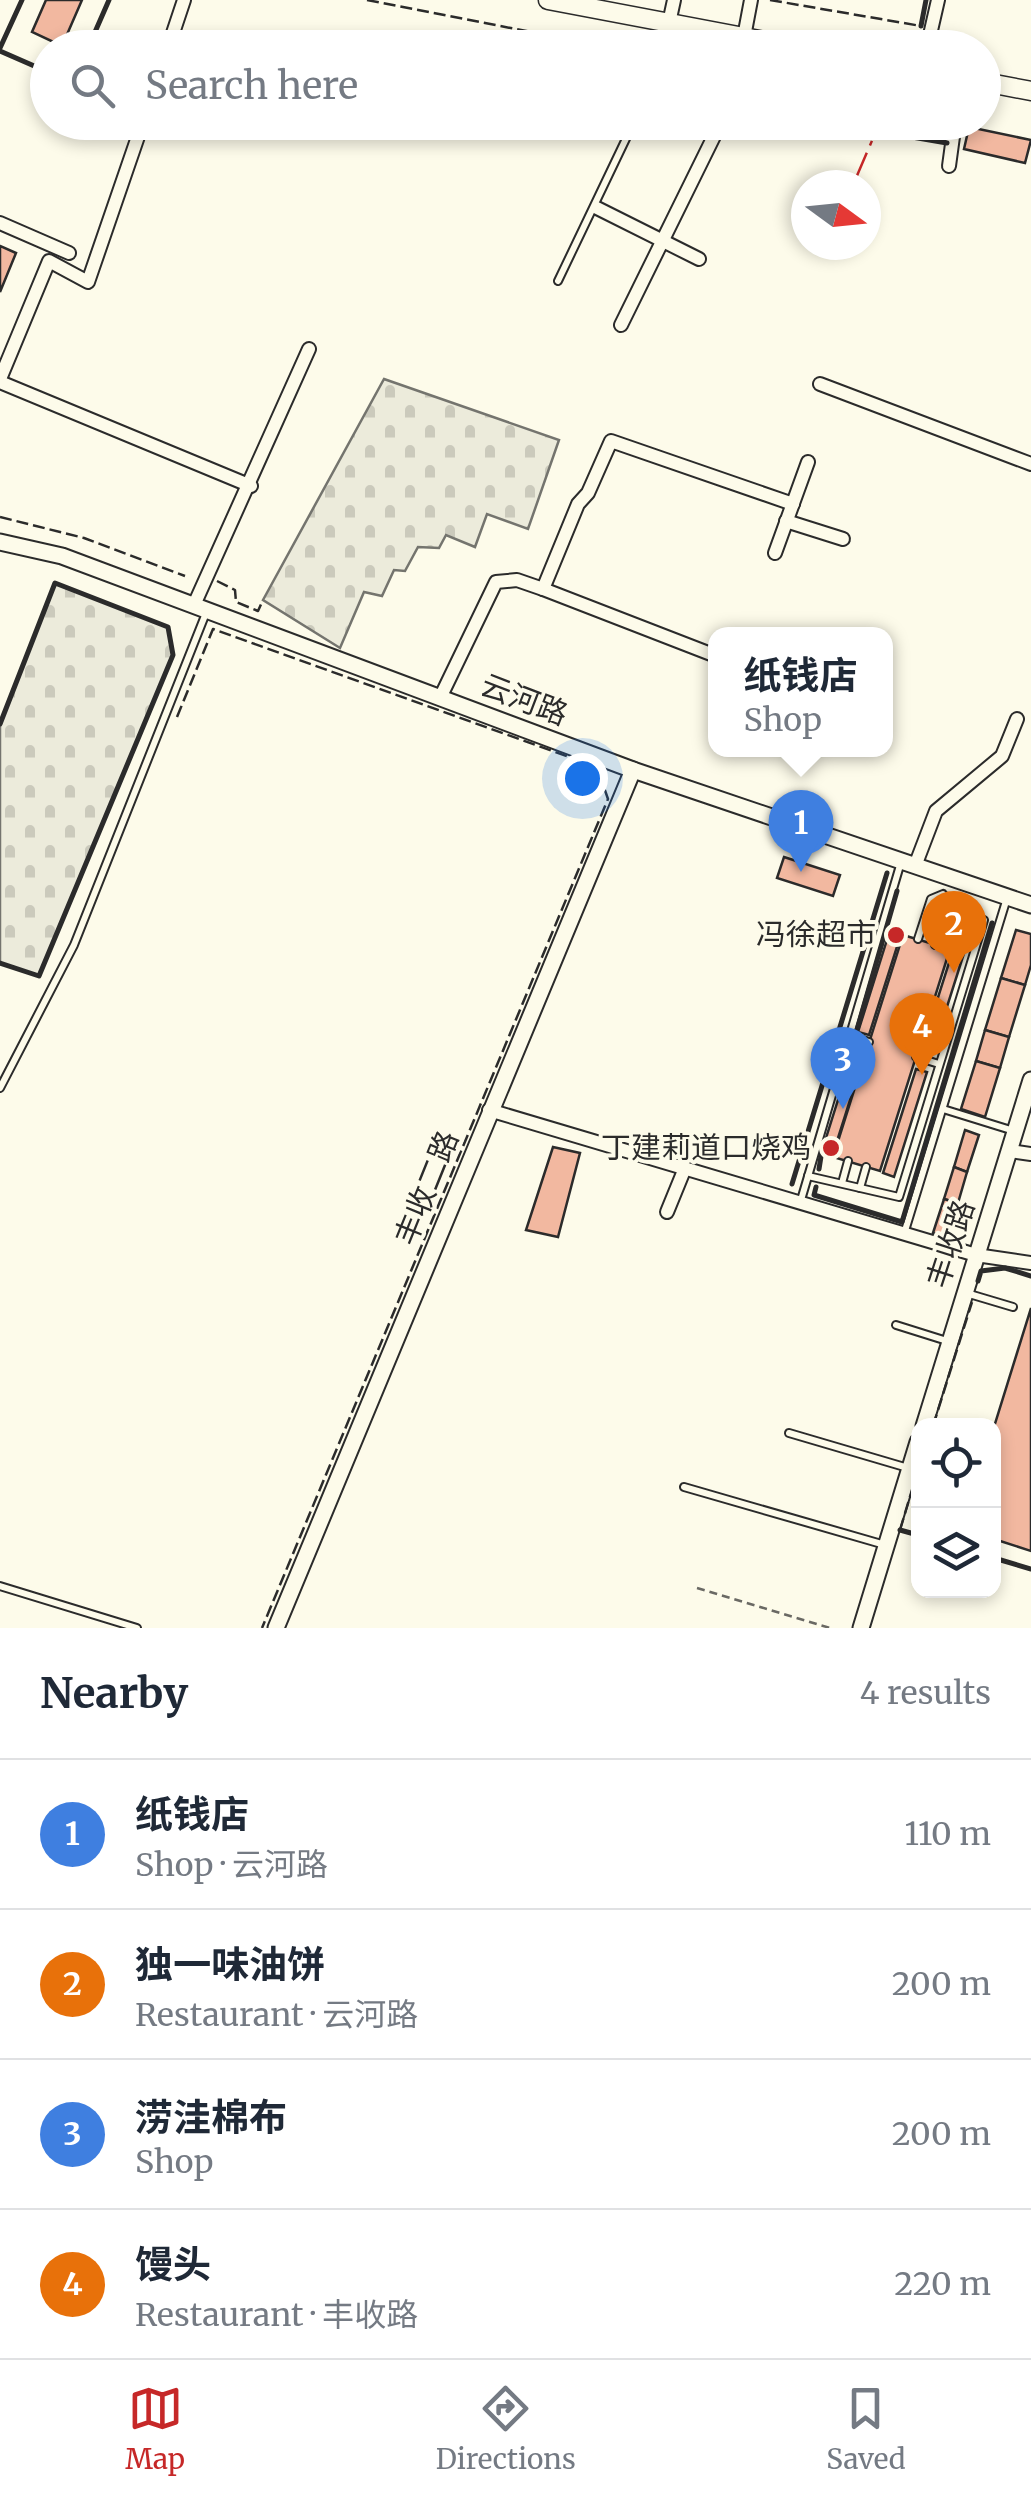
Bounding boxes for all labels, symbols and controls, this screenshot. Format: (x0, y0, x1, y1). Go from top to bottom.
search box (30, 30, 1001, 140)
icon: search (65, 58, 120, 113)
text: Search here (145, 62, 358, 109)
north arrow (791, 170, 881, 260)
popup (708, 627, 893, 757)
text: 纸钱店 (743, 652, 858, 699)
street label: 云河路 (476, 665, 573, 733)
text: Shop (743, 700, 822, 740)
your location (557, 753, 608, 804)
pin: 1 (768, 790, 834, 872)
pin: 2 (922, 890, 986, 973)
place label: 冯徐超市 (756, 915, 876, 953)
marker: 冯徐超市 (885, 924, 907, 946)
pin: 4 (890, 992, 954, 1075)
pin: 3 (810, 1026, 876, 1109)
street label: 丰收二路 (386, 1125, 466, 1250)
place label: 丁建莉道口烧鸡 (601, 1128, 811, 1166)
marker: 丁建莉道口烧鸡 (820, 1137, 842, 1159)
street label: 丰收路 (918, 1195, 982, 1292)
map controls (911, 1418, 1001, 1598)
button: locate (911, 1418, 1001, 1508)
button: layers (911, 1508, 1001, 1598)
text: Nearby (40, 1667, 188, 1719)
text: 4 results (860, 1673, 991, 1713)
text: 纸钱店 (135, 1791, 249, 1838)
text: 1 (65, 1814, 80, 1854)
text: 110 m (904, 1814, 991, 1854)
text: Shop · 云河路 (135, 1845, 328, 1885)
text: 独一味油饼 (135, 1941, 325, 1988)
text: 2 (63, 1964, 82, 2004)
text: 200 m (892, 1964, 991, 2004)
text: Restaurant · 云河路 (135, 1995, 418, 2035)
text: 涝洼棉布 (135, 2094, 287, 2141)
text: 3 (63, 2114, 82, 2154)
text: 200 m (892, 2114, 991, 2154)
text: Shop (135, 2142, 213, 2182)
text: 馒头 (135, 2241, 211, 2288)
text: 4 (62, 2264, 83, 2304)
text: 220 m (894, 2264, 991, 2304)
text: Restaurant · 丰收路 (135, 2295, 418, 2335)
tab: Map (125, 2381, 185, 2477)
tab: Directions (436, 2381, 576, 2477)
tab: Saved (826, 2381, 906, 2477)

